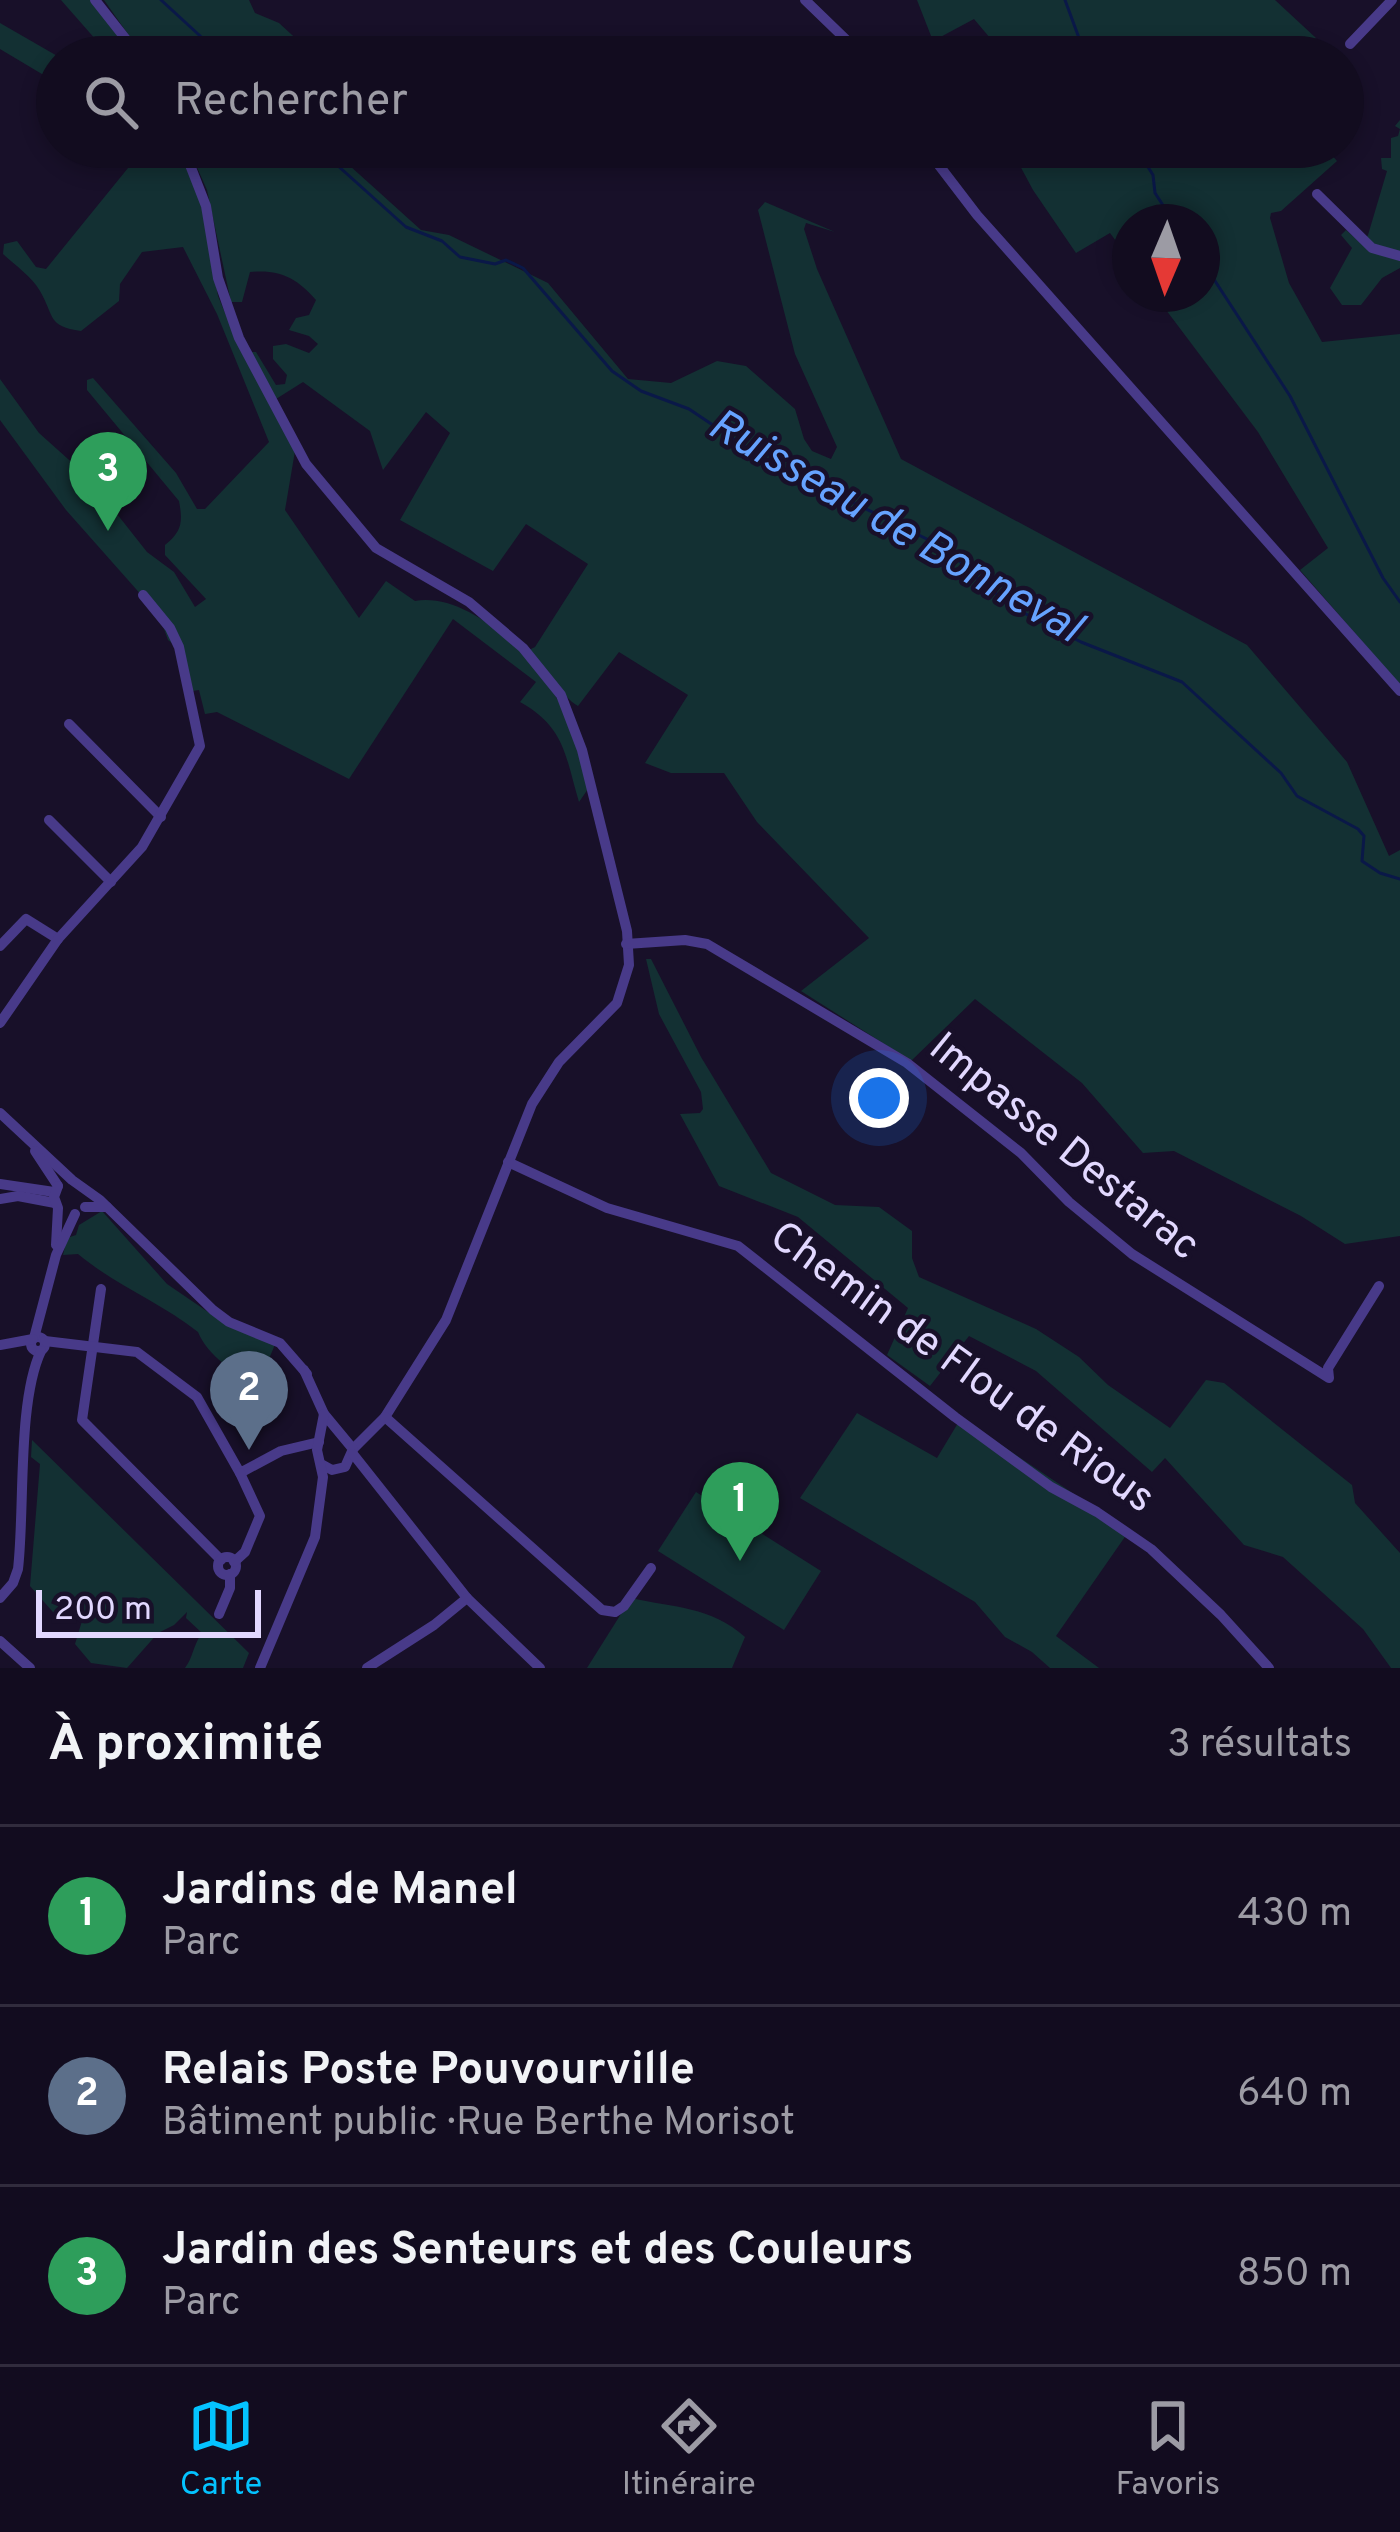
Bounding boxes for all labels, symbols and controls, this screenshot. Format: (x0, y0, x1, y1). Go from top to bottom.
search box (36, 36, 1364, 168)
icon: search (78, 69, 144, 135)
text: Rechercher (174, 74, 408, 131)
north arrow (1112, 204, 1220, 312)
water label: Ruisseau de Bonneval (697, 398, 1093, 659)
pin: 3 (69, 432, 147, 531)
street label: Impasse Destarac (917, 1023, 1209, 1273)
your location (849, 1068, 909, 1128)
street label: Chemin de Flou de Rious (758, 1211, 1164, 1527)
pin: 2 (210, 1351, 288, 1450)
pin: 1 (701, 1462, 779, 1561)
scale bar (36, 1584, 261, 1637)
text: 200 m (54, 1590, 152, 1632)
text: À proximité (48, 1714, 323, 1779)
text: 3 résultats (1167, 1722, 1352, 1771)
text: Jardins de Manel (162, 1863, 518, 1920)
text: 1 (79, 1891, 95, 1940)
text: 430 m (1237, 1891, 1352, 1940)
text: Parc (162, 1920, 241, 1969)
text: Relais Poste Pouvourville (162, 2043, 695, 2100)
text: 2 (75, 2071, 99, 2120)
text: 640 m (1237, 2071, 1352, 2120)
text: Bâtiment public · Rue Berthe Morisot (162, 2100, 795, 2149)
text: Jardin des Senteurs et des Couleurs (162, 2223, 913, 2280)
text: 3 (75, 2251, 99, 2300)
text: 850 m (1237, 2251, 1352, 2300)
text: Parc (162, 2280, 241, 2329)
tab: Carte (180, 2393, 262, 2507)
tab: Itinéraire (622, 2393, 756, 2507)
tab: Favoris (1115, 2393, 1220, 2507)

